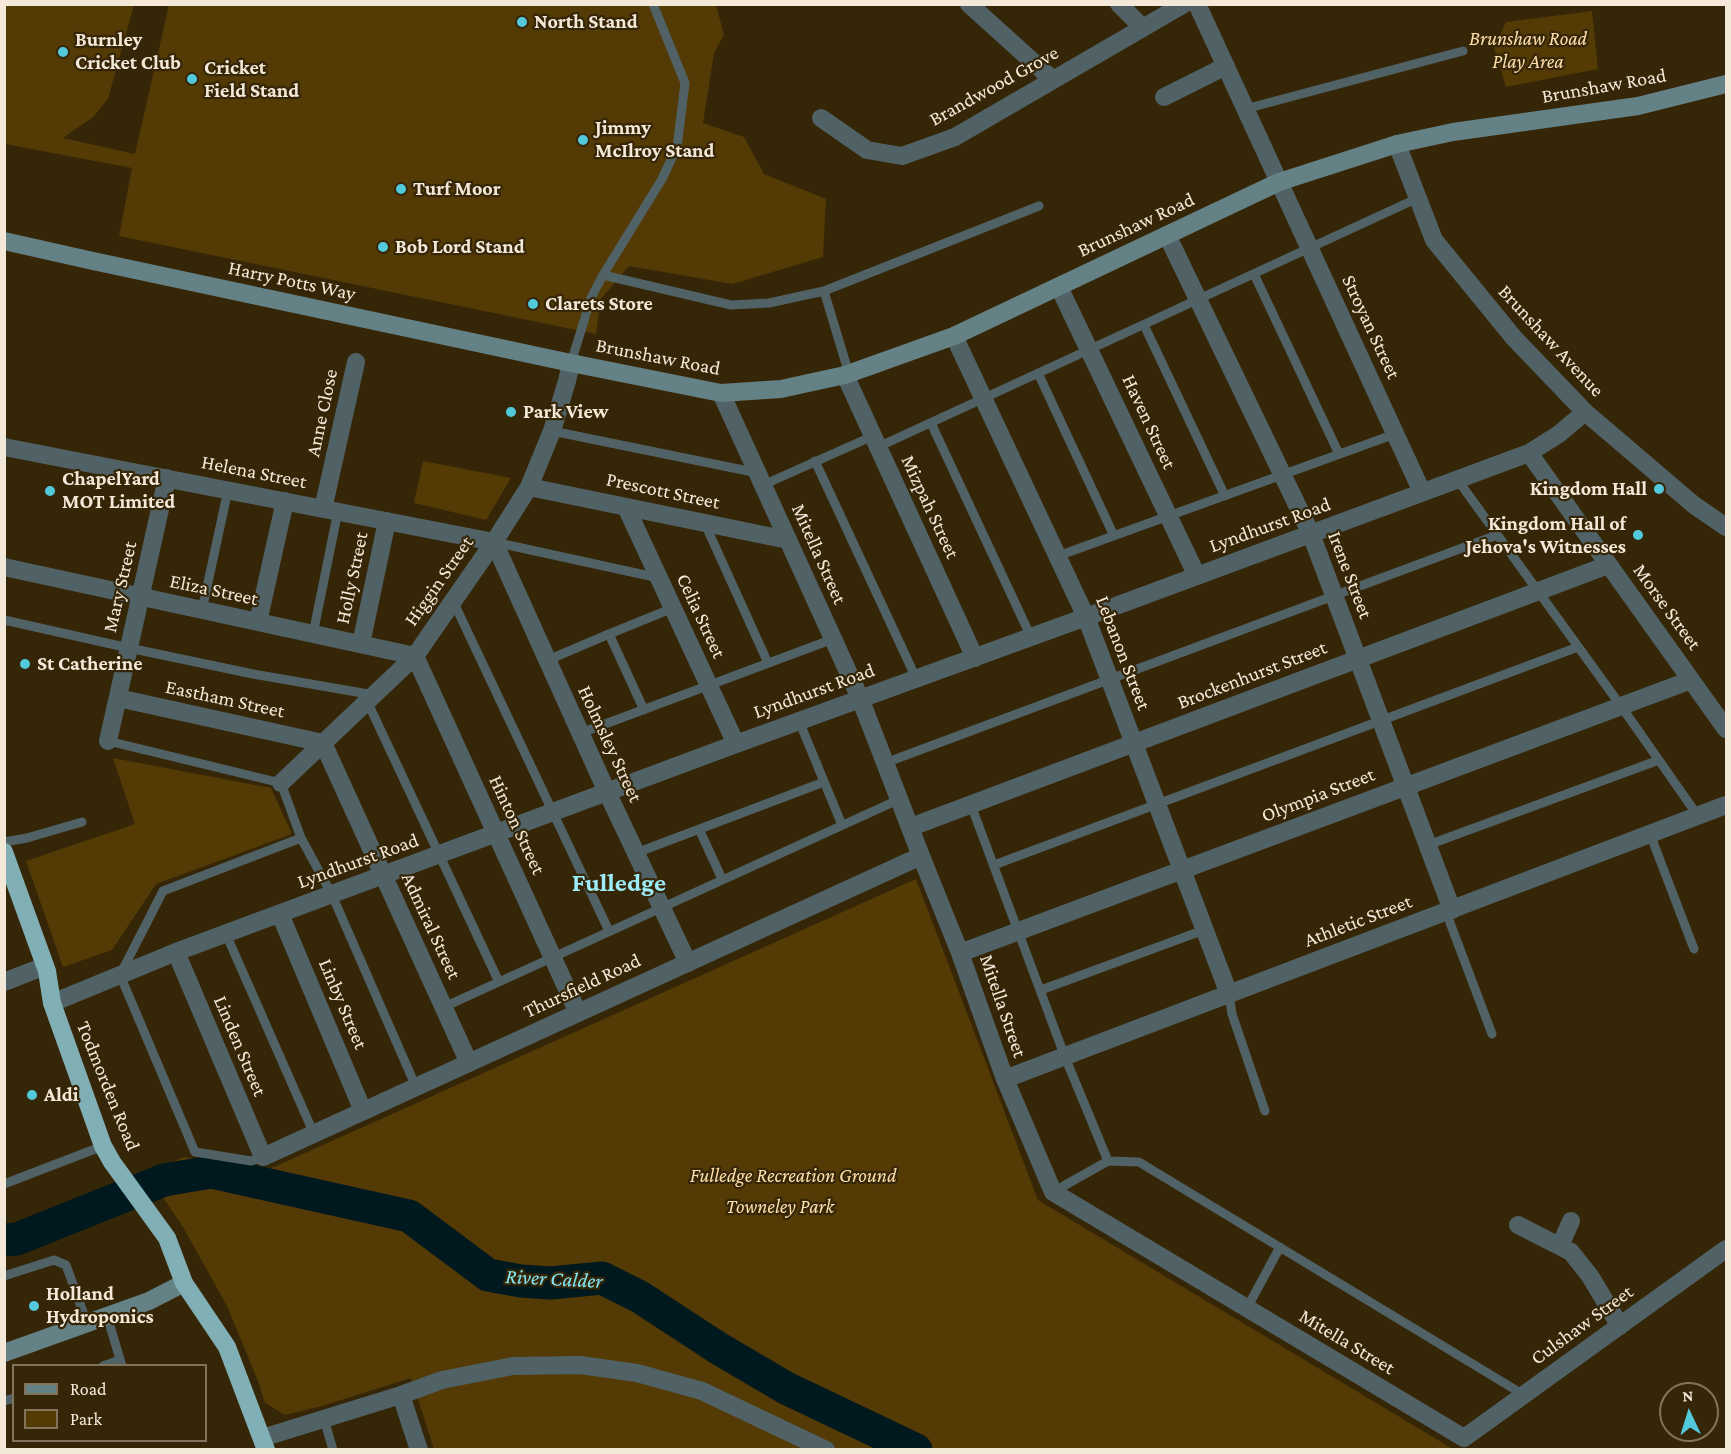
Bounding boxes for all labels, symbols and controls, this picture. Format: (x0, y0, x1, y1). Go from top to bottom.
place label: North Stand (534, 10, 638, 34)
marker: North Stand (515, 15, 529, 29)
park label: Brunshaw Road Play Area (1469, 27, 1587, 74)
place label: Burnley Cricket Club (75, 28, 181, 75)
street label: Brandwood Grove (925, 41, 1063, 131)
marker: Burnley Cricket Club (56, 45, 70, 59)
place label: Cricket Field Stand (204, 56, 299, 103)
street label: Brunshaw Road (1540, 63, 1668, 109)
marker: Cricket Field Stand (185, 72, 199, 86)
place label: Jimmy McIlroy Stand (595, 116, 715, 163)
marker: Jimmy McIlroy Stand (576, 133, 590, 147)
place label: Turf Moor (413, 177, 501, 201)
marker: Turf Moor (394, 182, 408, 196)
street label: Brunshaw Road (1074, 187, 1198, 263)
place label: Bob Lord Stand (395, 235, 525, 259)
marker: Bob Lord Stand (376, 240, 390, 254)
street label: Harry Potts Way (226, 256, 358, 306)
street label: Stroyan Street (1336, 271, 1406, 383)
street label: Brunshaw Avenue (1493, 280, 1609, 402)
place label: Clarets Store (545, 292, 653, 316)
marker: Clarets Store (526, 297, 540, 311)
street label: Brunshaw Road (594, 333, 722, 381)
street label: Anne Close (301, 367, 343, 459)
street label: Haven Street (1117, 371, 1181, 473)
place label: Park View (523, 400, 608, 424)
marker: Park View (504, 405, 518, 419)
street label: Helena Street (199, 450, 309, 494)
street label: Mizpah Street (896, 451, 964, 563)
place label: ChapelYard MOT Limited (62, 467, 175, 514)
street label: Prescott Street (604, 467, 722, 515)
place label: Kingdom Hall (1530, 477, 1647, 501)
marker: Kingdom Hall (1652, 482, 1666, 496)
marker: ChapelYard MOT Limited (43, 484, 57, 498)
street label: Lyndhurst Road (1206, 492, 1334, 558)
street label: Mitella Street (786, 500, 852, 608)
place label: Kingdom Hall of Jehova's Witnesses (1465, 512, 1626, 559)
street label: Irene Street (1322, 528, 1378, 622)
marker: Kingdom Hall of Jehova's Witnesses (1631, 528, 1645, 542)
street label: Holly Street (331, 530, 373, 626)
street label: Higgin Street (399, 531, 479, 631)
street label: Mary Street (98, 539, 142, 635)
street label: Morse Street (1628, 559, 1706, 655)
street label: Eliza Street (168, 569, 260, 611)
street label: Celia Street (671, 570, 731, 662)
street label: Lebanon Street (1090, 593, 1156, 713)
street label: Brockenhurst Street (1174, 635, 1330, 715)
place label: St Catherine (37, 652, 142, 676)
marker: St Catherine (18, 657, 32, 671)
street label: Lyndhurst Road (750, 658, 878, 724)
street label: Eastham Street (163, 675, 287, 723)
street label: Holmsley Street (572, 682, 648, 806)
street label: Olympia Street (1258, 762, 1378, 828)
street label: Hinton Street (484, 772, 550, 878)
street label: Lyndhurst Road (294, 828, 422, 894)
district label: Fulledge (572, 867, 666, 899)
street label: Admiral Street (396, 869, 466, 983)
street label: Athletic Street (1301, 889, 1415, 953)
street label: Thursfield Road (520, 948, 644, 1024)
street label: Mitella Street (974, 951, 1032, 1061)
street label: Linby Street (313, 955, 373, 1053)
street label: Linden Street (208, 992, 272, 1100)
street label: Todmorden Road (71, 1018, 145, 1154)
place label: Aldi (44, 1083, 78, 1107)
marker: Aldi (25, 1088, 39, 1102)
park label: Fulledge Recreation Ground (690, 1164, 896, 1188)
park label: Towneley Park (726, 1195, 834, 1219)
water label: River Calder (505, 1264, 603, 1294)
street label: Culshaw Street (1526, 1280, 1638, 1370)
place label: Holland Hydroponics (46, 1282, 154, 1329)
marker: Holland Hydroponics (27, 1299, 41, 1313)
street label: Mitella Street (1295, 1304, 1399, 1380)
legend (12, 1364, 207, 1442)
text: Road (70, 1379, 107, 1399)
north arrow (1659, 1382, 1719, 1442)
text: N (1682, 1387, 1694, 1404)
text: Park (70, 1409, 102, 1429)

